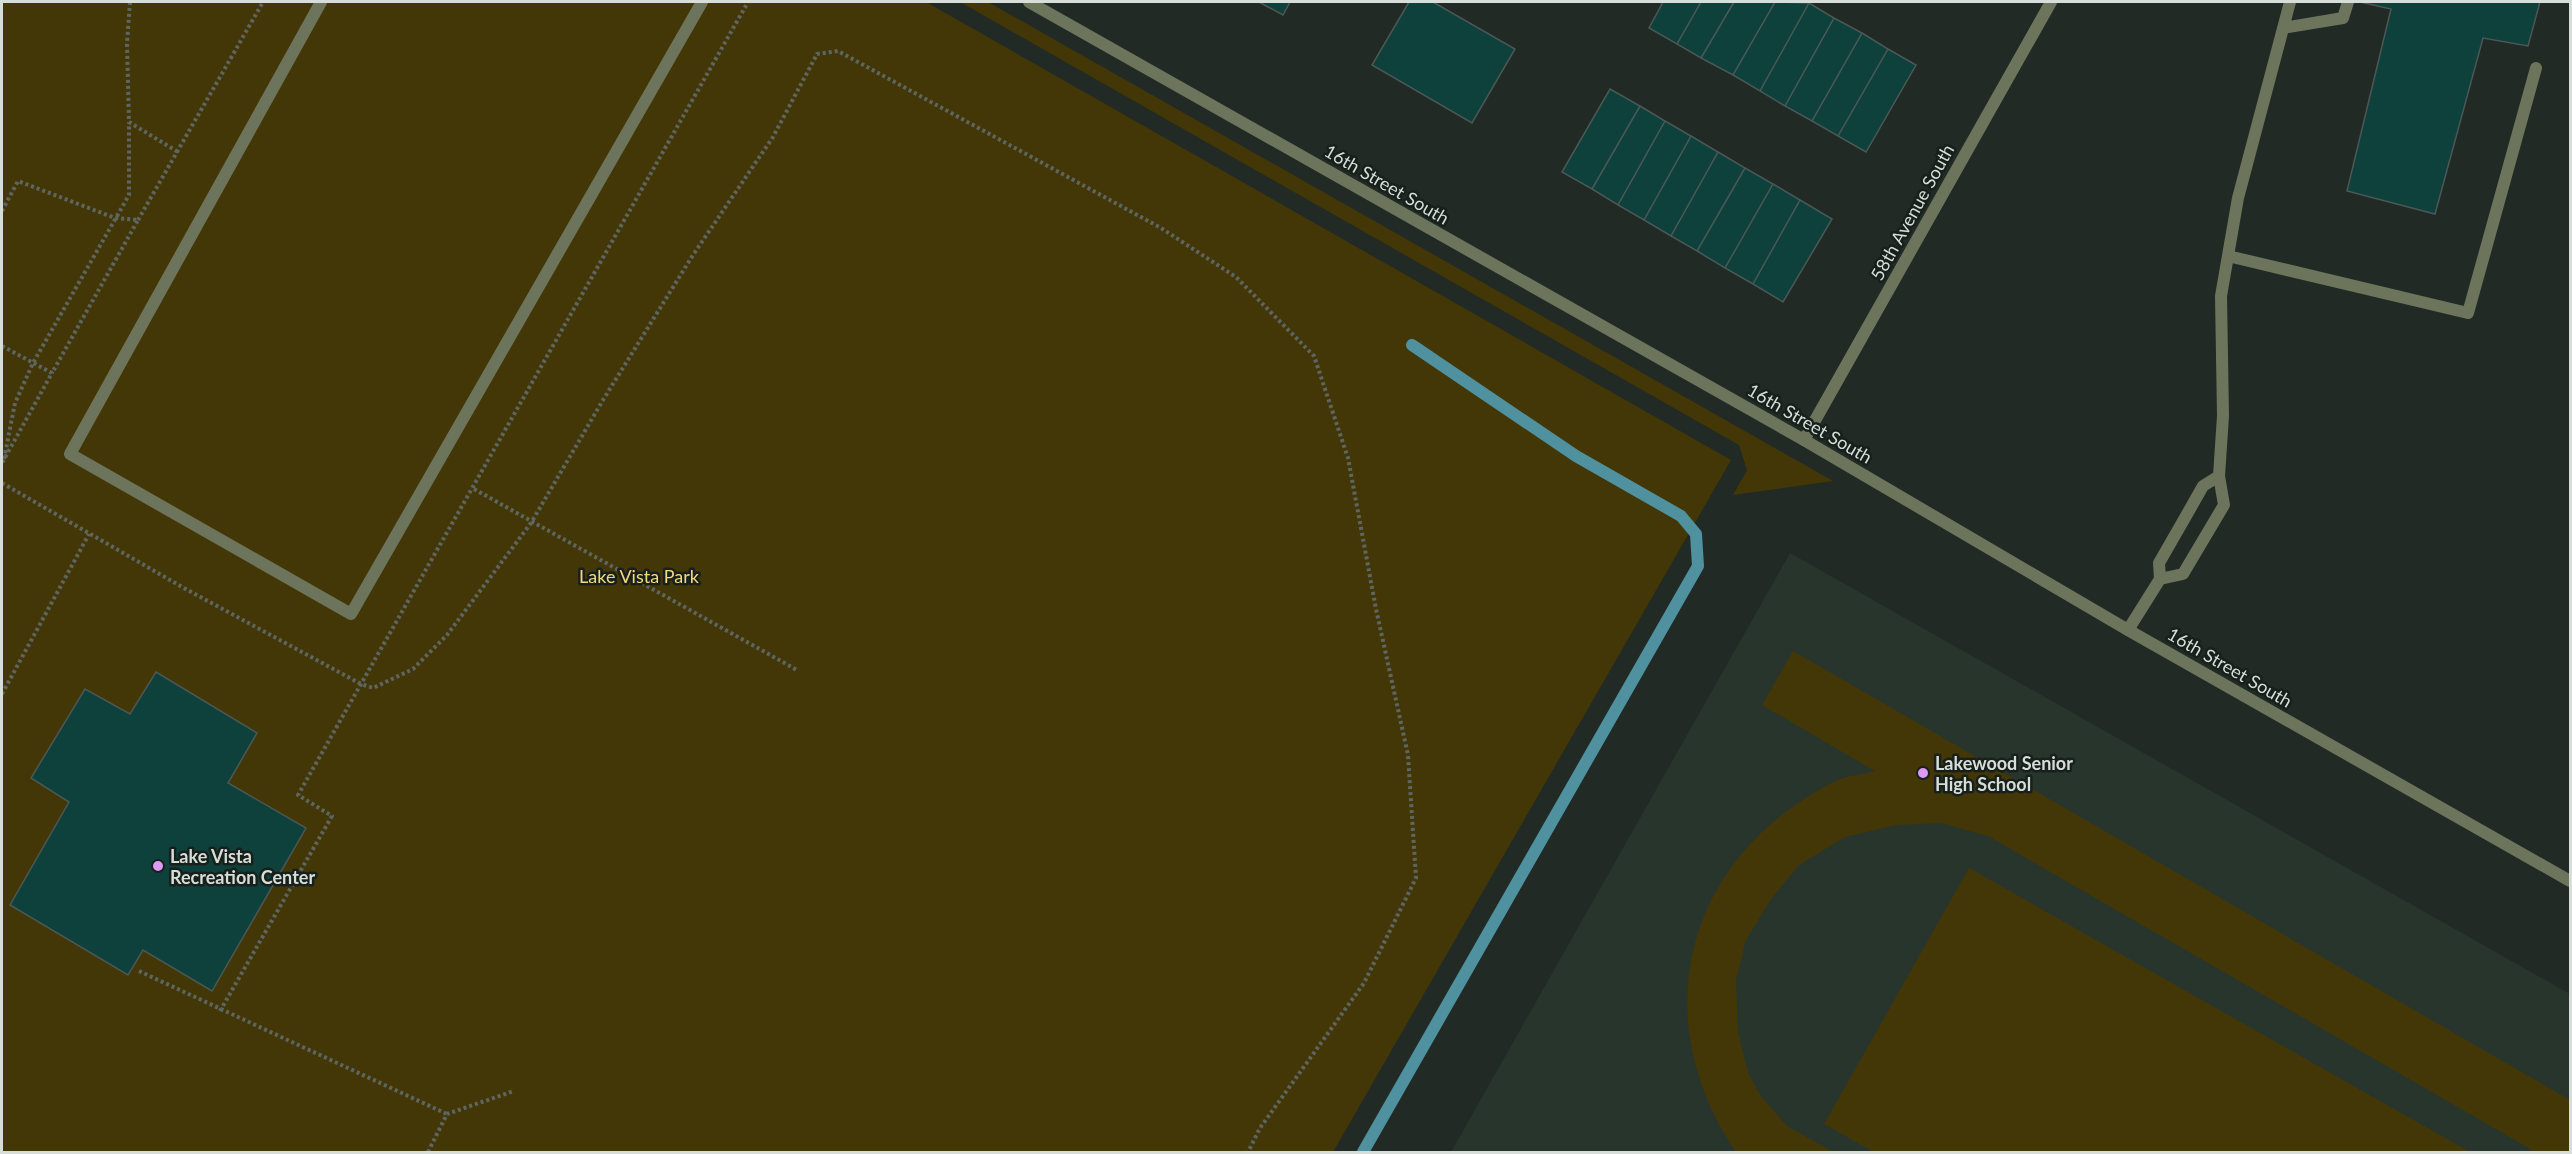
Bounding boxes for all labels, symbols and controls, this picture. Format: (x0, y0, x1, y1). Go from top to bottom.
street label: 16th Street South (1321, 139, 1453, 229)
street label: 58th Avenue South (1866, 140, 1958, 284)
street label: 16th Street South (1744, 378, 1876, 468)
park label: Lake Vista Park (579, 565, 700, 587)
street label: 16th Street South (2164, 622, 2296, 712)
place label: Lakewood Senior High School (1935, 752, 2073, 795)
marker: Lakewood Senior High School (1916, 766, 1930, 780)
place label: Lake Vista Recreation Center (170, 845, 315, 888)
marker: Lake Vista Recreation Center (151, 859, 165, 873)

